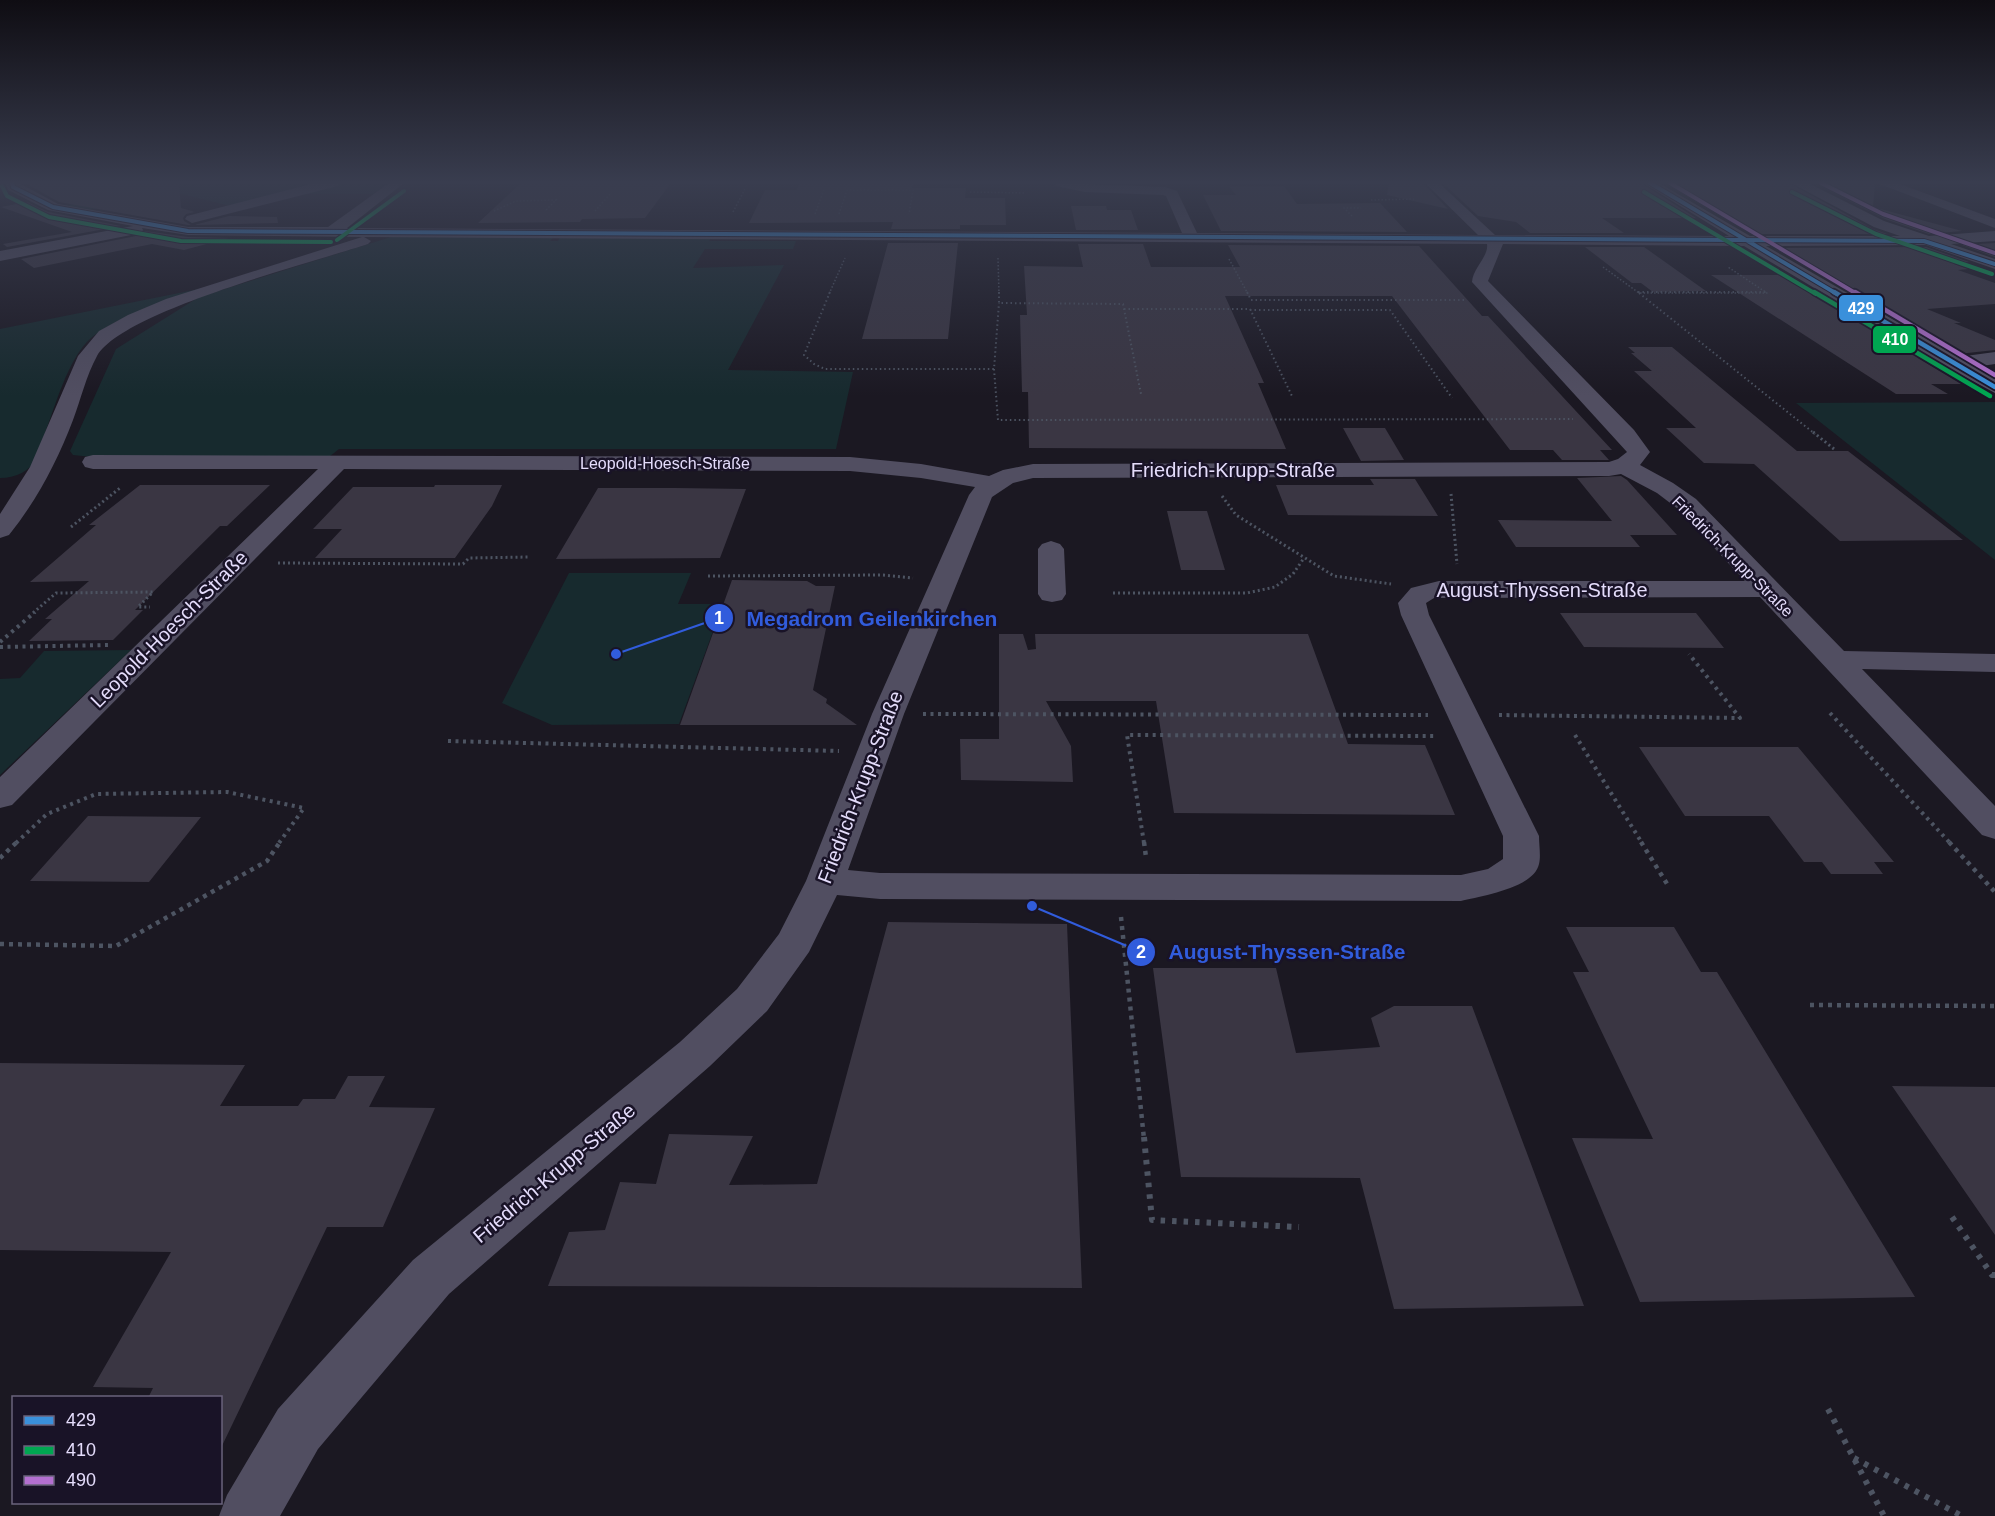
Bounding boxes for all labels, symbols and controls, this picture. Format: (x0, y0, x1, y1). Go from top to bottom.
line badge: 429 (1838, 294, 1884, 322)
text: 429 (1848, 300, 1874, 317)
line badge: 410 (1872, 325, 1917, 354)
text: 410 (1882, 331, 1908, 348)
street label: Leopold-Hoesch-Straße (580, 455, 750, 472)
street label: Friedrich-Krupp-Straße (1131, 459, 1335, 481)
street label: Friedrich-Krupp-Straße (1669, 492, 1797, 620)
street label: Leopold-Hoesch-Straße (86, 546, 252, 712)
street label: August-Thyssen-Straße (1436, 579, 1648, 601)
callout: Megadrom Geilenkirchen (704, 599, 1009, 638)
text: Megadrom Geilenkirchen (747, 607, 997, 630)
text: 1 (714, 608, 724, 628)
street label: Friedrich-Krupp-Straße (813, 688, 907, 886)
callout: August-Thyssen-Straße (1126, 932, 1417, 971)
text: August-Thyssen-Straße (1169, 940, 1405, 963)
text: 2 (1136, 942, 1146, 962)
street label: Friedrich-Krupp-Straße (469, 1099, 639, 1247)
legend (12, 1396, 222, 1504)
text: 429 (66, 1410, 96, 1430)
text: 410 (66, 1440, 96, 1460)
text: 490 (66, 1470, 96, 1490)

